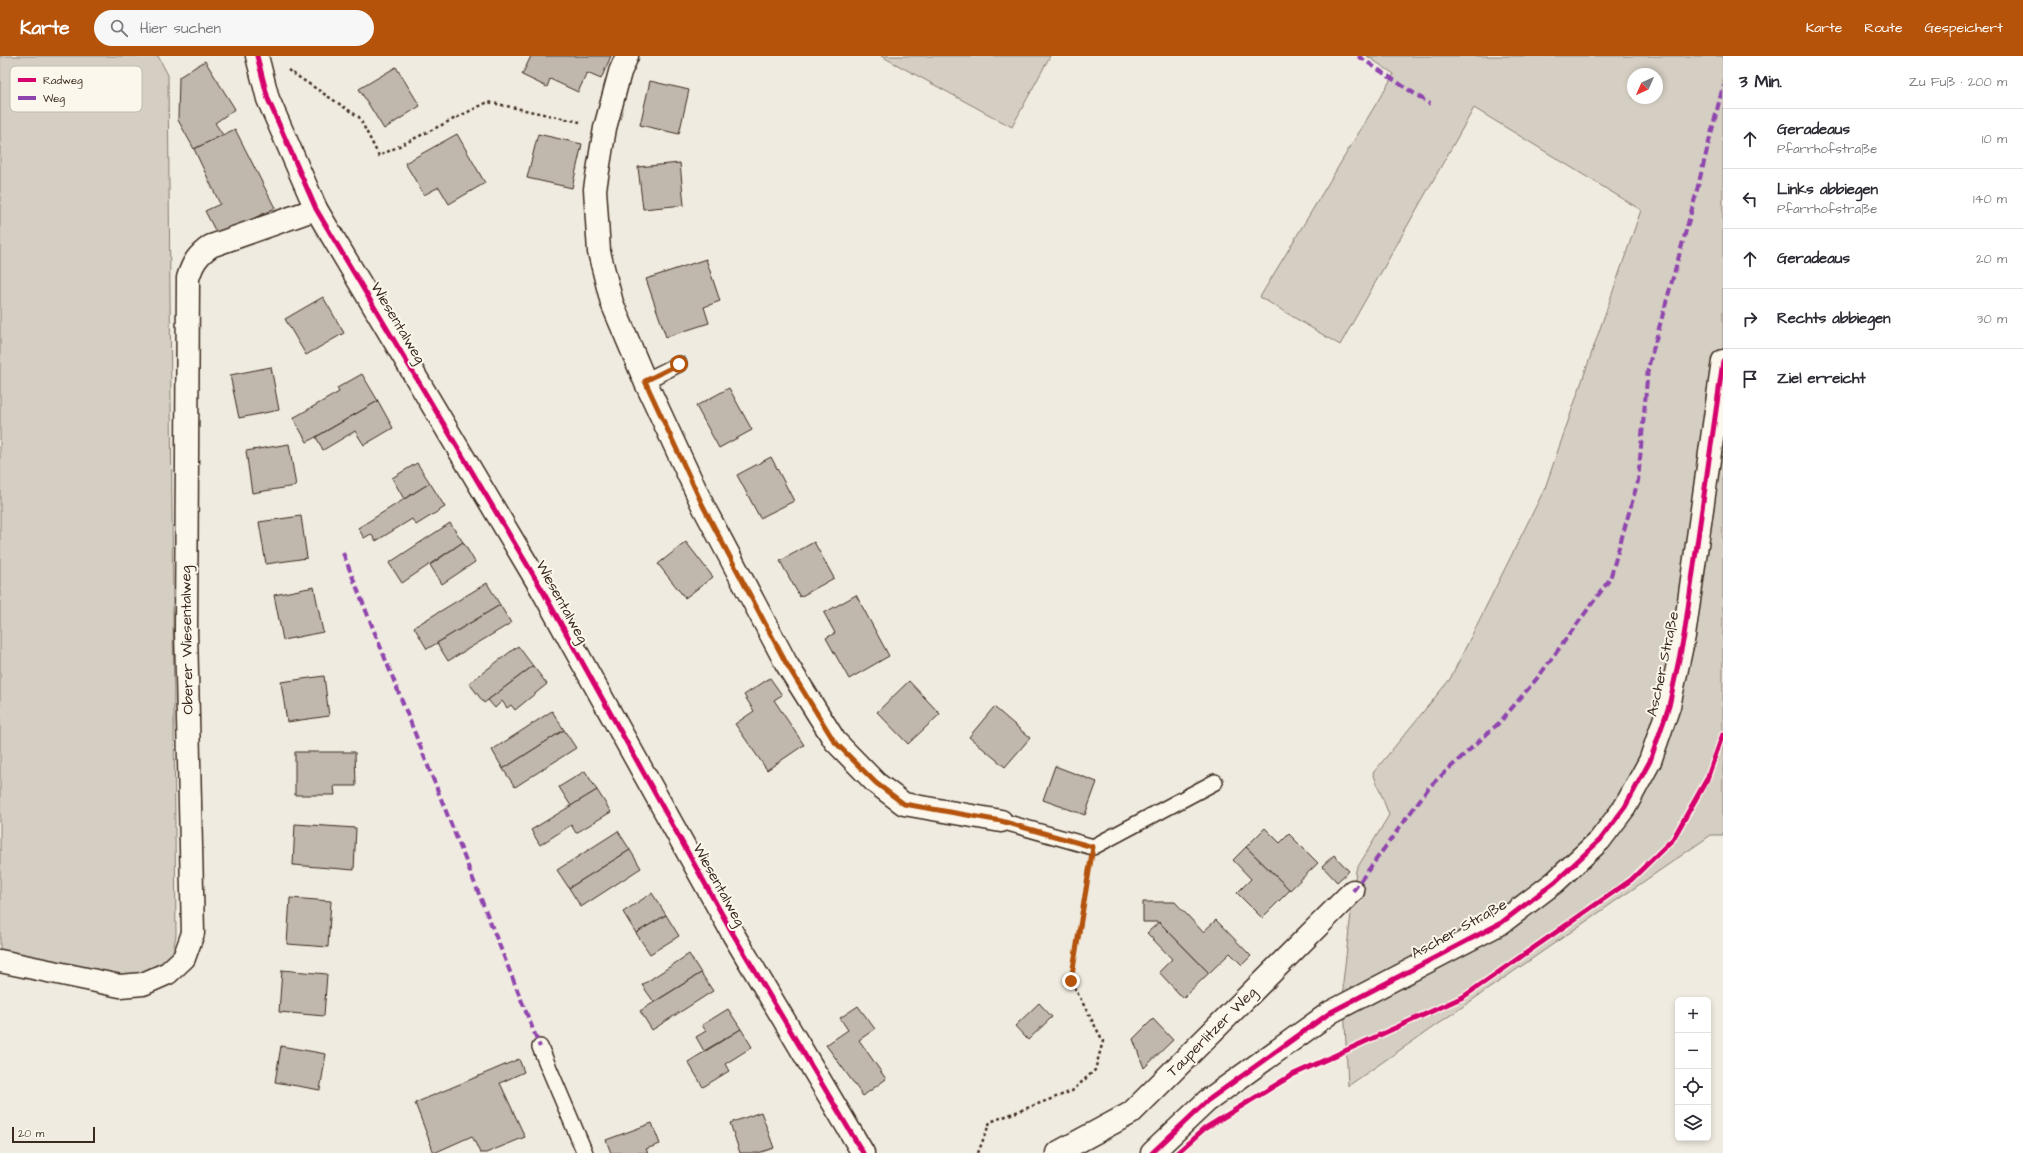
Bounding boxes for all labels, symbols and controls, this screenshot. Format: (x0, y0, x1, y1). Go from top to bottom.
search box (94, 10, 374, 46)
text: Karte (20, 15, 70, 42)
icon: search (108, 17, 130, 39)
text: Hier suchen (140, 18, 221, 39)
text: Karte (1806, 18, 1842, 38)
text: Route (1864, 18, 1902, 38)
text: Gespeichert (1924, 18, 2003, 38)
legend (10, 66, 142, 112)
north arrow (1627, 68, 1663, 104)
text: 3 Min. (1739, 70, 1782, 94)
text: Radweg (43, 73, 83, 89)
text: Zu Fuß · 200 m (1909, 73, 2007, 91)
text: Weg (43, 91, 65, 107)
text: Geradeaus (1777, 119, 1850, 140)
icon: ahead (1739, 128, 1761, 150)
text: 10 m (1982, 130, 2007, 148)
text: Pfarrhofstraße (1777, 140, 1877, 158)
text: Links abbiegen (1777, 179, 1878, 200)
icon: left (1739, 188, 1761, 210)
text: 140 m (1973, 190, 2007, 208)
text: Pfarrhofstraße (1777, 200, 1877, 218)
icon: ahead (1739, 248, 1761, 270)
text: Geradeaus (1777, 248, 1850, 269)
text: 20 m (1976, 250, 2007, 268)
street label: Wiesentalweg (365, 278, 431, 368)
icon: right (1739, 308, 1761, 330)
text: Rechts abbiegen (1777, 308, 1891, 329)
text: 30 m (1977, 310, 2007, 328)
route start (670, 355, 688, 373)
icon: arrive (1739, 368, 1761, 390)
text: Ziel erreicht (1777, 368, 1866, 389)
street label: Wiesentalweg (530, 557, 594, 648)
street label: Oberer Wiesentalweg (175, 565, 200, 715)
street label: Ascher Straße (1642, 610, 1684, 718)
street label: Wiesentalweg (687, 840, 751, 931)
street label: Ascher Straße (1407, 894, 1511, 964)
route end (1062, 972, 1080, 990)
street label: Tauperlitzer Weg (1162, 982, 1263, 1082)
map controls (1675, 997, 1711, 1141)
button: + (1675, 997, 1711, 1033)
button: − (1675, 1033, 1711, 1069)
button: locate (1675, 1069, 1711, 1105)
button: layers (1675, 1105, 1711, 1141)
scale bar (12, 1125, 95, 1144)
text: 20 m (18, 1126, 44, 1141)

